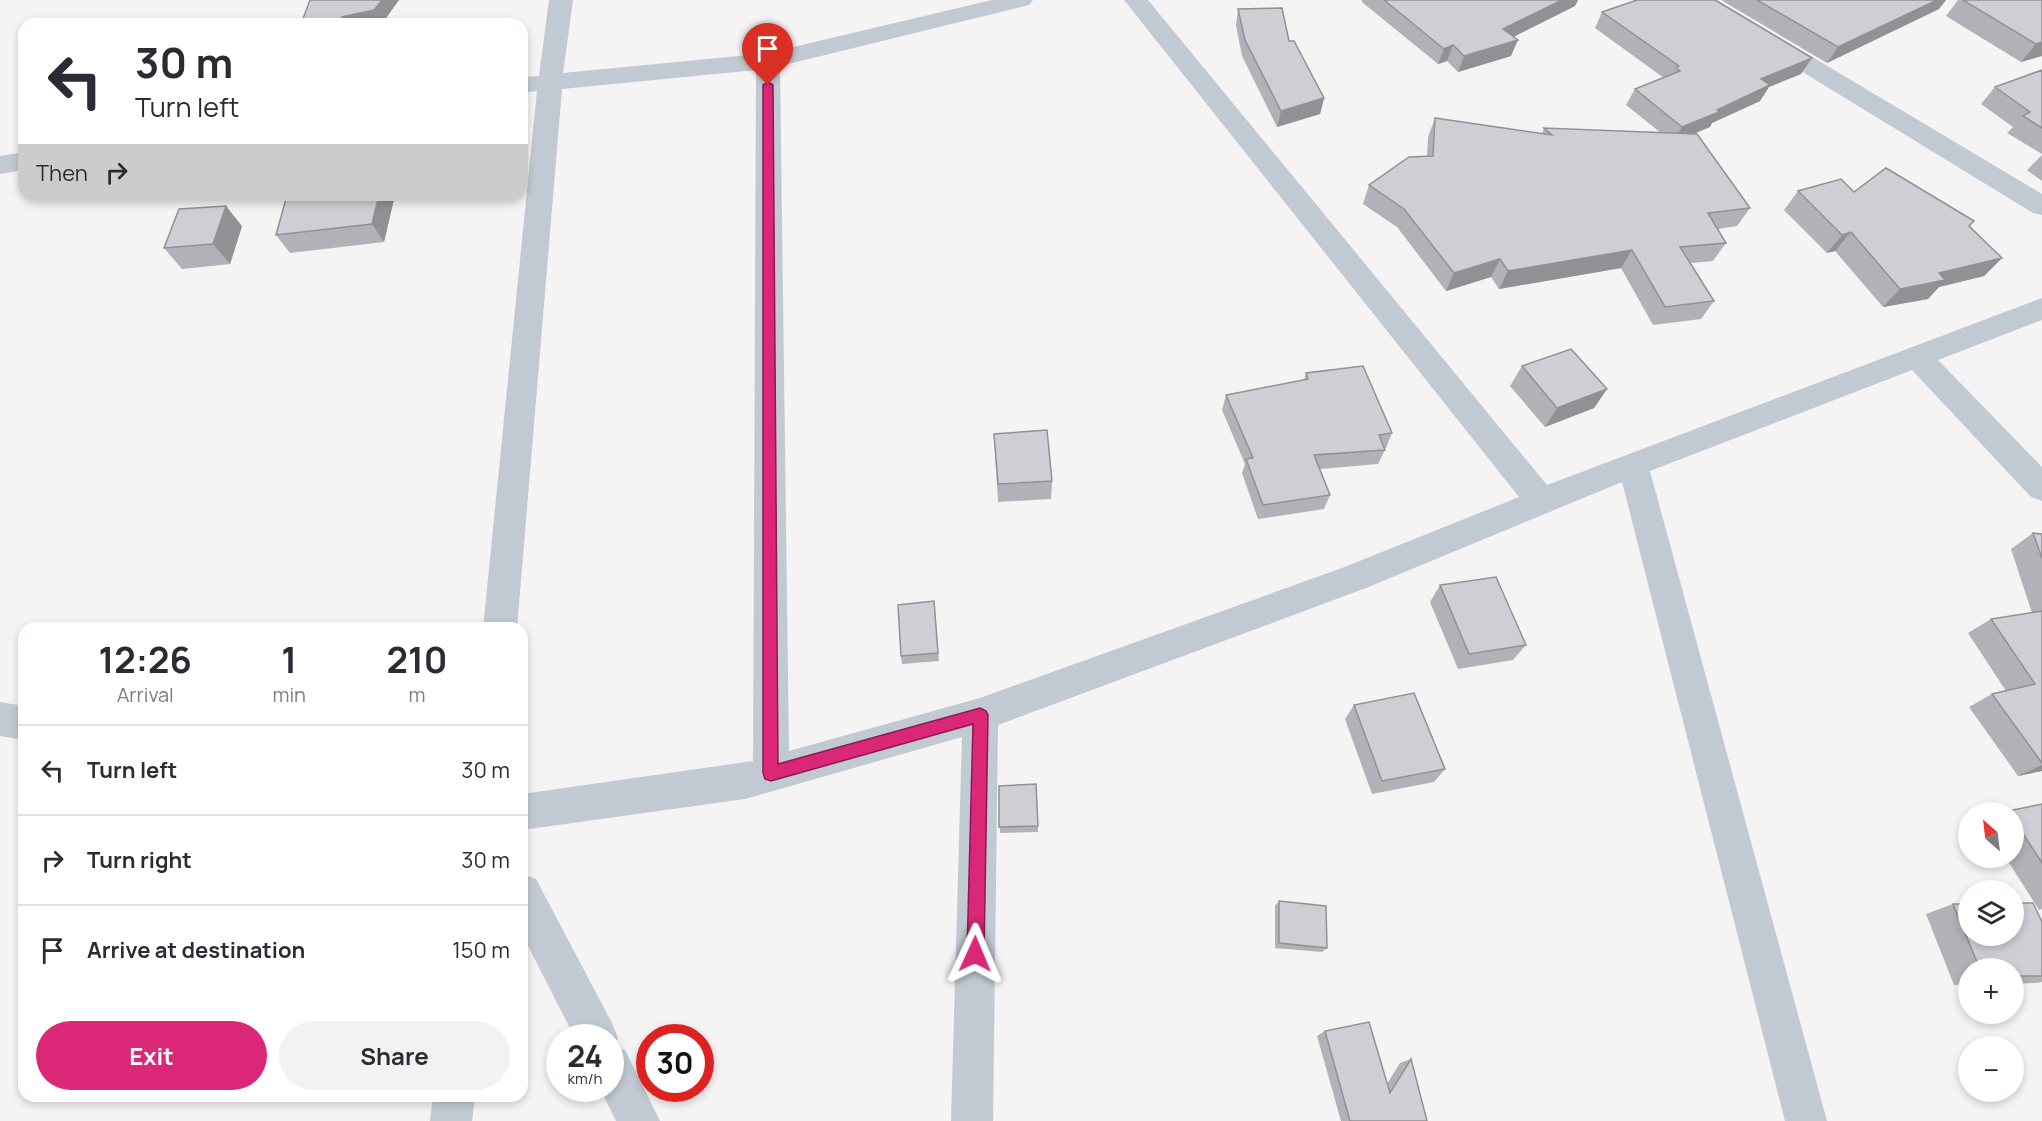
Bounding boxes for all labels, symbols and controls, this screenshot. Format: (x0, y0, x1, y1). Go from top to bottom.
pin (742, 23, 793, 85)
icon: arrive (751, 32, 784, 65)
text: 30 m (135, 33, 233, 91)
icon: left (36, 42, 114, 120)
text: Turn left (135, 88, 239, 125)
icon: right (100, 156, 133, 189)
text: Then (36, 158, 88, 188)
text: 12:26 (99, 635, 192, 684)
text: 1 (281, 635, 297, 684)
text: 210 (387, 635, 447, 684)
text: Arrival (117, 681, 174, 708)
text: min (272, 681, 306, 708)
text: m (408, 681, 425, 708)
icon: left (36, 754, 69, 787)
text: Turn left (87, 755, 177, 785)
text: 30 m (461, 755, 510, 785)
north arrow (1958, 802, 2024, 868)
map controls (1958, 802, 2024, 1102)
icon: right (36, 844, 69, 877)
text: Turn right (87, 845, 192, 875)
text: 30 m (461, 845, 510, 875)
button: layers (1958, 880, 2024, 946)
position arrow (943, 922, 1007, 986)
icon: arrive (36, 934, 69, 967)
text: Arrive at destination (87, 935, 305, 965)
text: 150 m (452, 935, 510, 965)
button: + (1958, 958, 2024, 1024)
button: Exit (36, 1021, 267, 1090)
button: Share (279, 1021, 510, 1090)
speed limit sign: 30 (636, 1024, 714, 1102)
text: 24 (567, 1035, 603, 1076)
button: − (1958, 1036, 2024, 1102)
text: km/h (568, 1068, 602, 1089)

